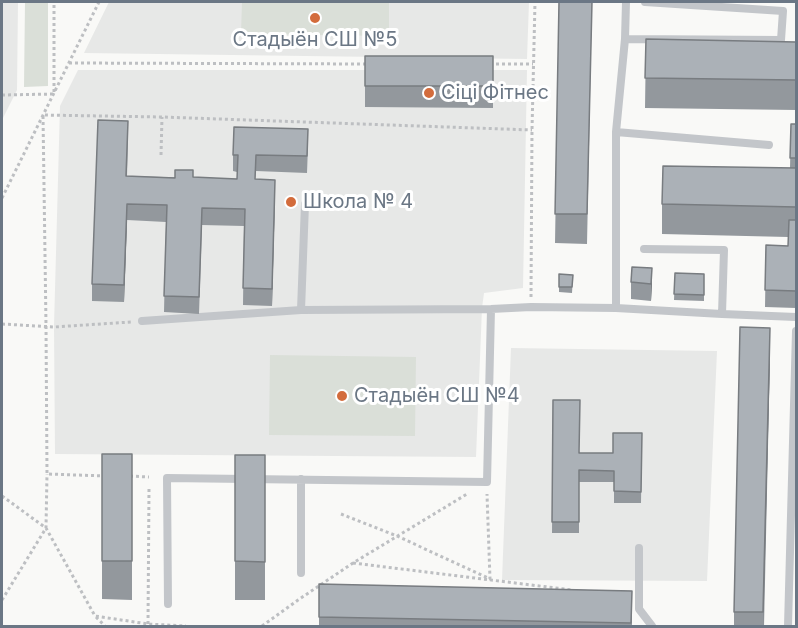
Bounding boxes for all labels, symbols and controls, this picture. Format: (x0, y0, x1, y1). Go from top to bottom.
marker: Стадыён СШ №5 (308, 11, 322, 25)
place label: Стадыён СШ №5 (233, 28, 397, 52)
place label: Сіці Фітнес (441, 81, 549, 105)
marker: Сіці Фітнес (422, 86, 436, 100)
place label: Школа № 4 (303, 190, 413, 214)
marker: Школа № 4 (284, 195, 298, 209)
place label: Стадыён СШ №4 (354, 384, 520, 408)
marker: Стадыён СШ №4 (335, 389, 349, 403)

